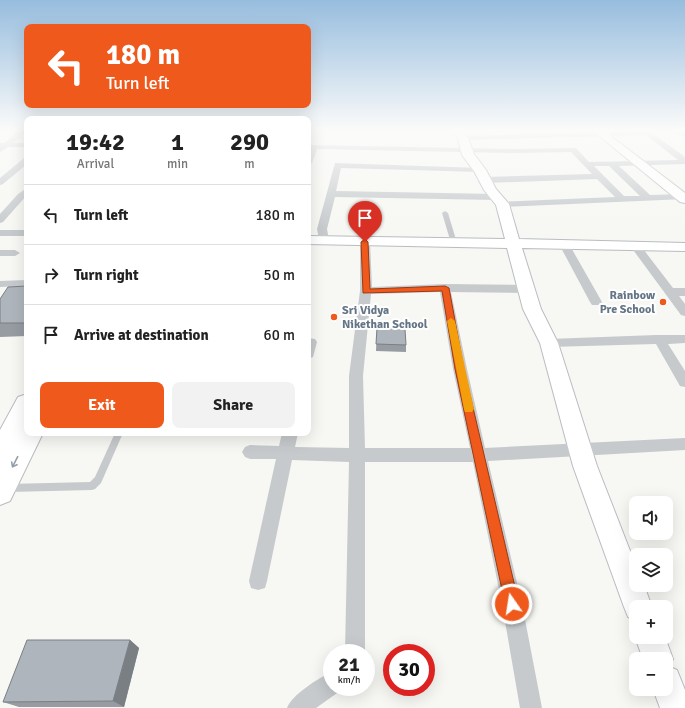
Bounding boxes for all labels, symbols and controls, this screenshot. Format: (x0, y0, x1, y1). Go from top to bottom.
text: 180 m (106, 38, 180, 72)
icon: left (40, 40, 92, 92)
text: Turn left (106, 72, 169, 94)
text: 19:42 (66, 127, 125, 157)
text: 1 (171, 127, 184, 157)
text: 290 (230, 127, 269, 157)
text: Arrival (77, 156, 114, 172)
text: min (167, 156, 188, 172)
text: m (244, 156, 255, 172)
pin (348, 201, 382, 242)
icon: left (40, 204, 62, 226)
text: Turn left (74, 206, 128, 224)
text: 180 m (255, 206, 295, 224)
icon: arrive (354, 207, 376, 229)
icon: right (40, 264, 62, 286)
text: Turn right (74, 266, 139, 284)
text: 50 m (264, 266, 295, 284)
place label: Rainbow Pre School (600, 288, 656, 317)
marker: Rainbow Pre School (658, 297, 668, 307)
place label: Sri Vidya Nikethan School (342, 303, 428, 332)
marker: Sri Vidya Nikethan School (329, 312, 339, 322)
icon: arrive (40, 324, 62, 346)
text: Arrive at destination (74, 326, 209, 344)
text: 60 m (264, 326, 295, 344)
button: Exit (40, 382, 164, 428)
button: Share (172, 382, 295, 428)
one-way arrow (11, 456, 18, 468)
map controls (629, 496, 673, 696)
button: sound (629, 496, 673, 540)
button: layers (629, 548, 673, 592)
position arrow (491, 583, 533, 625)
button: + (629, 600, 673, 644)
speed limit sign: 30 (383, 644, 435, 696)
text: 21 (338, 652, 360, 677)
button: − (629, 652, 673, 696)
text: km/h (338, 674, 360, 686)

